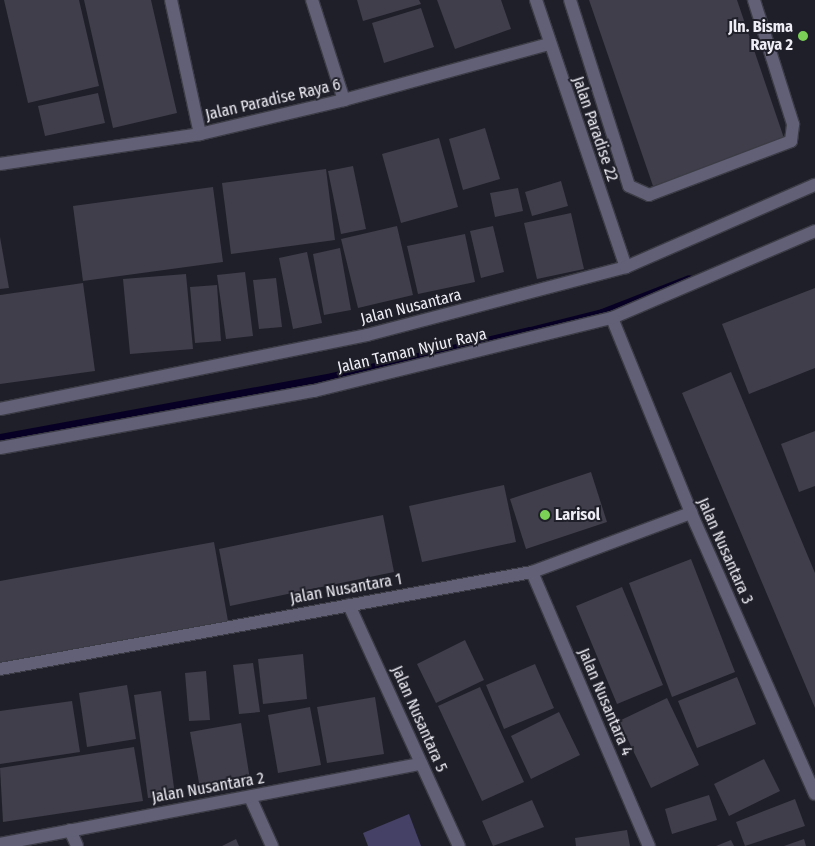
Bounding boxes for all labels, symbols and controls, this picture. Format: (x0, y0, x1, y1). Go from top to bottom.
place label: Jln. Bisma Raya 2 (728, 17, 793, 55)
marker: Jln. Bisma Raya 2 (797, 30, 809, 42)
street label: Jalan Paradise 22 (568, 74, 622, 184)
street label: Jalan Paradise Raya 6 (203, 75, 343, 125)
street label: Jalan Nusantara (359, 285, 463, 329)
street label: Jalan Taman Nyiur Raya (336, 324, 488, 378)
street label: Jalan Nusantara 3 (693, 495, 757, 607)
place label: Larisol (555, 505, 600, 525)
marker: Larisol (539, 509, 551, 521)
street label: Jalan Nusantara 1 (289, 570, 403, 608)
street label: Jalan Nusantara 4 (574, 645, 636, 759)
street label: Jalan Nusantara 5 (387, 663, 451, 775)
street label: Jalan Nusantara 2 (150, 769, 266, 807)

